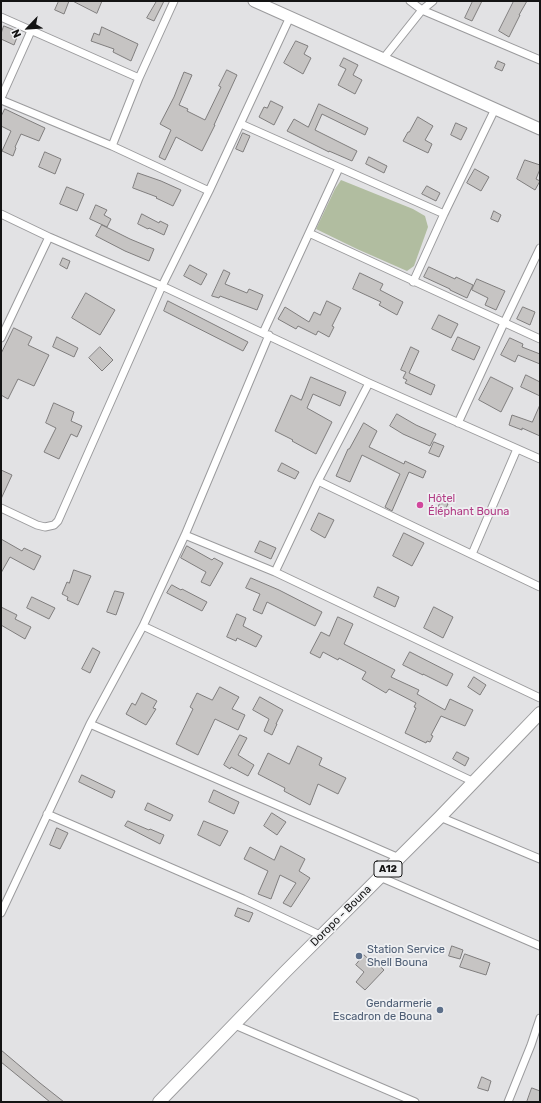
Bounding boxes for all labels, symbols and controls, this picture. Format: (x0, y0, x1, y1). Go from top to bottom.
north arrow (8, 8, 48, 48)
text: N (9, 27, 24, 40)
place label: Hôtel Éléphant Bouna (428, 492, 509, 518)
marker: Hôtel Éléphant Bouna (415, 500, 425, 510)
road number: A12 (374, 861, 402, 877)
street label: Doropo - Bouna (308, 883, 374, 949)
place label: Station Service Shell Bouna (367, 943, 445, 969)
marker: Station Service Shell Bouna (354, 951, 364, 961)
place label: Gendarmerie Escadron de Bouna (333, 997, 432, 1023)
marker: Gendarmerie Escadron de Bouna (435, 1005, 445, 1015)

